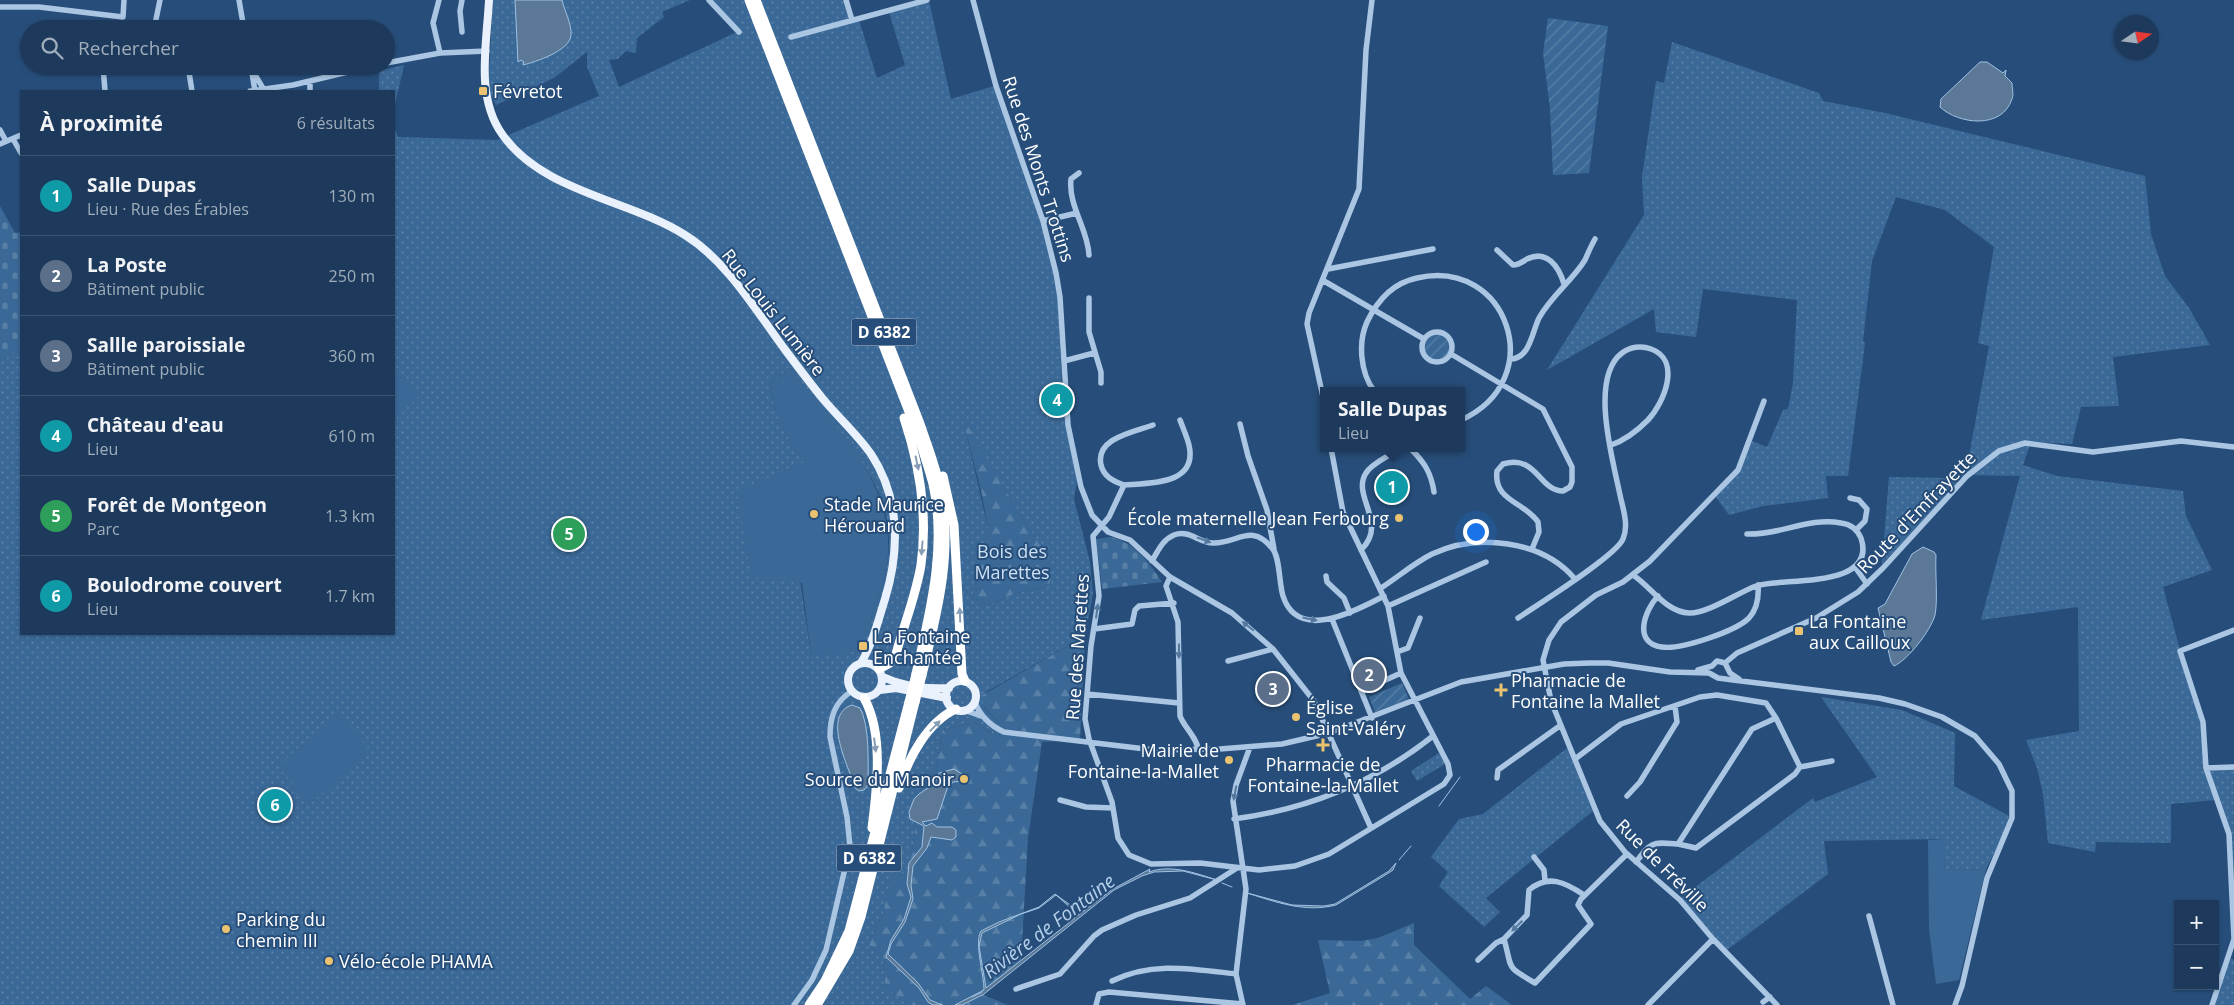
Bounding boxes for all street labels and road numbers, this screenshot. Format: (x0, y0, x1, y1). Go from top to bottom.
street label: Rue des Monts Trottins (998, 73, 1080, 265)
street label: Rue Louis Lumière (717, 243, 831, 381)
road number: D 6382 (852, 318, 916, 346)
street label: Route d'Emfrayette (1851, 446, 1981, 578)
street label: Rue des Marettes (1060, 573, 1094, 721)
street label: Rue de Fréville (1611, 813, 1715, 917)
road number: D 6382 (836, 844, 902, 871)

